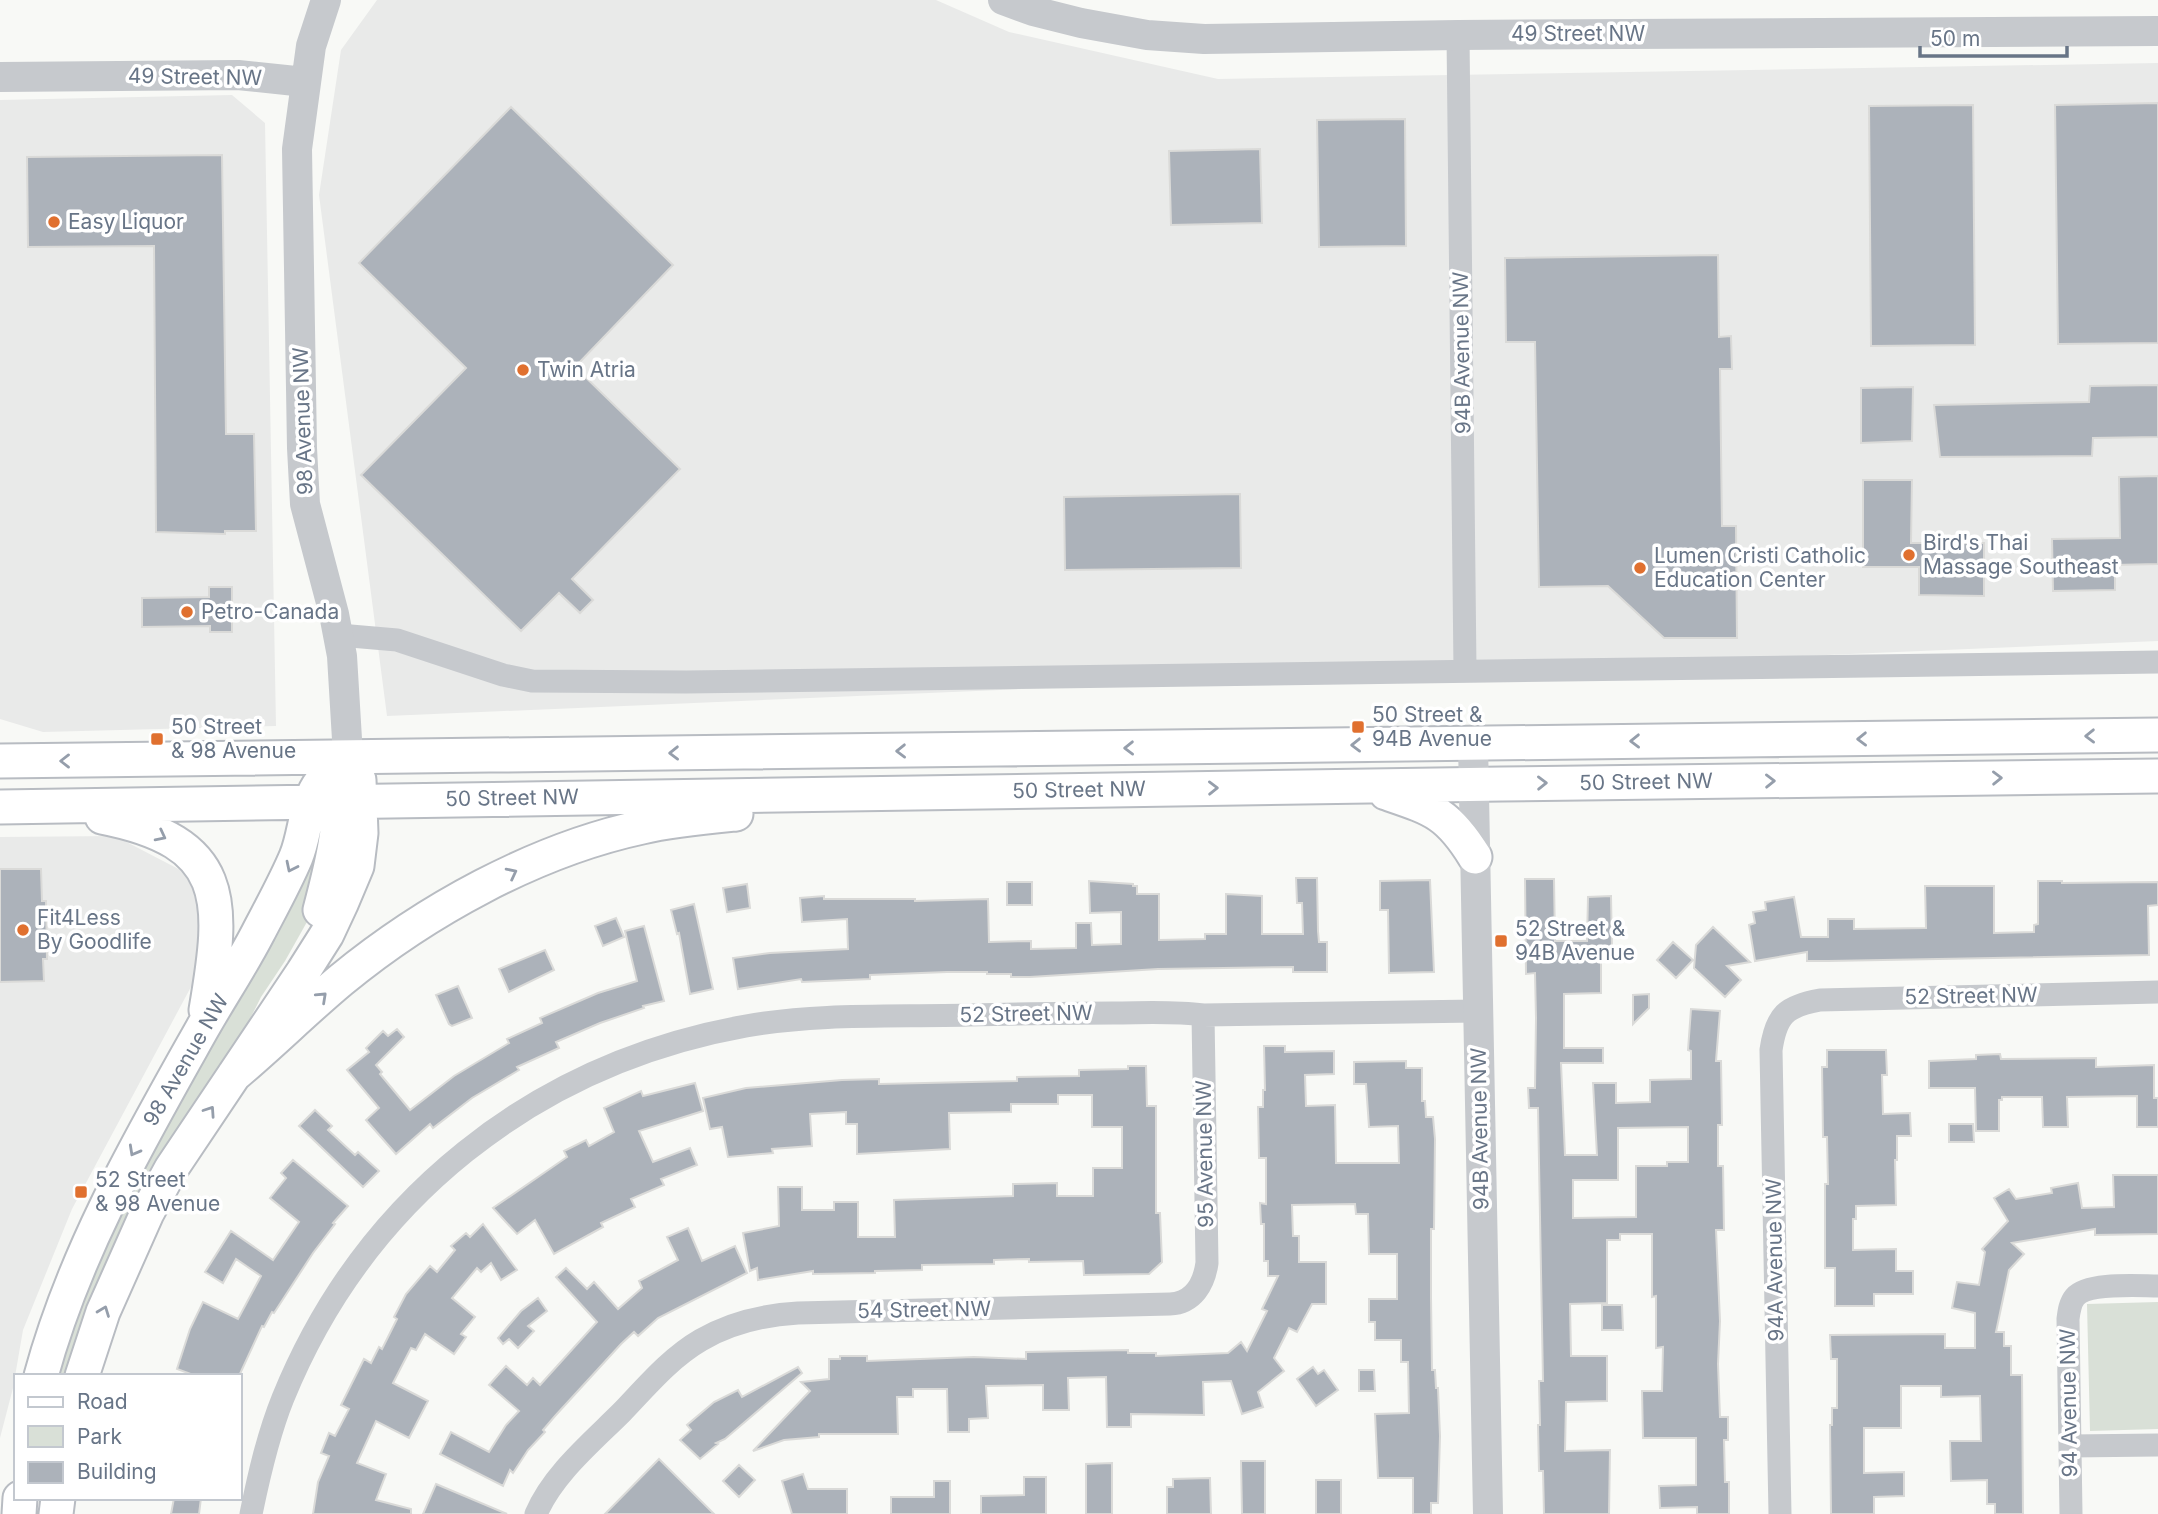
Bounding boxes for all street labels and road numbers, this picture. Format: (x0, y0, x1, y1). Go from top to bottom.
street label: 49 Street NW (1511, 21, 1645, 46)
street label: 49 Street NW (128, 63, 263, 90)
street label: 94B Avenue NW (1448, 271, 1475, 434)
street label: 98 Avenue NW (287, 346, 318, 495)
street label: 50 Street NW (1579, 768, 1713, 795)
street label: 50 Street NW (1012, 776, 1146, 803)
street label: 50 Street NW (445, 784, 579, 811)
street label: 52 Street NW (1904, 982, 2038, 1009)
street label: 98 Avenue NW (138, 989, 234, 1130)
street label: 52 Street NW (959, 1000, 1093, 1027)
street label: 94B Avenue NW (1466, 1047, 1493, 1210)
street label: 95 Avenue NW (1191, 1080, 1218, 1228)
street label: 94A Avenue NW (1761, 1178, 1788, 1342)
street label: 54 Street NW (857, 1296, 991, 1323)
street label: 94 Avenue NW (2055, 1328, 2082, 1478)

